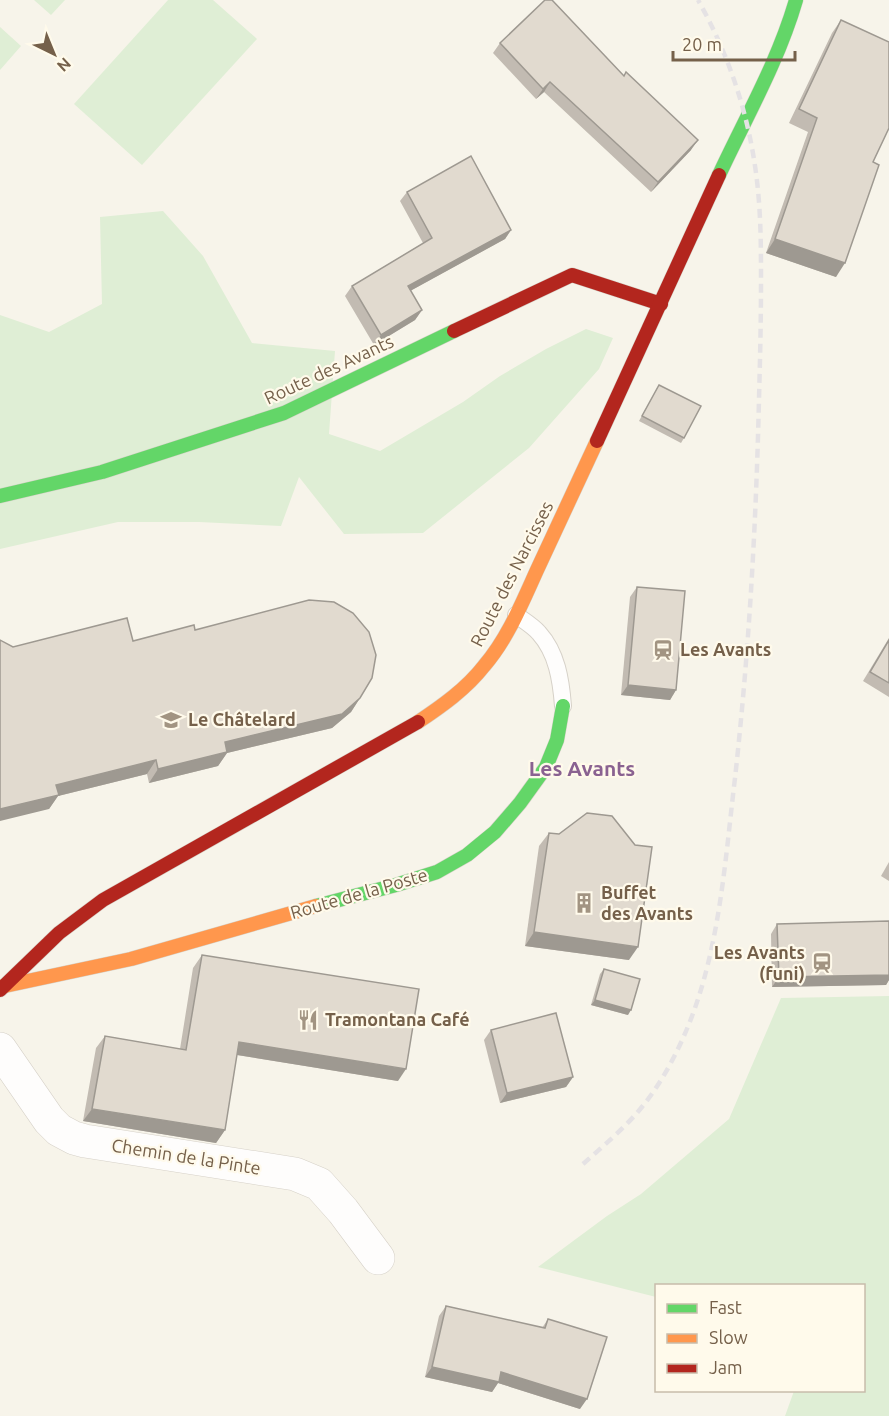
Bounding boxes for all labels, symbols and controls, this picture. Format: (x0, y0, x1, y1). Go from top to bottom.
north arrow (24, 24, 84, 84)
scale bar (673, 24, 794, 62)
text: 20 m (682, 34, 722, 54)
text: N (54, 54, 75, 76)
street label: Route des Avants (261, 330, 396, 408)
street label: Route des Narcisses (466, 497, 557, 650)
station icon: Les Avants (651, 638, 675, 662)
place label: Les Avants (680, 639, 771, 659)
school or university icon: Le Châtelard (159, 708, 183, 732)
place label: Le Châtelard (188, 709, 296, 729)
district label: Les Avants (529, 756, 635, 780)
street label: Route de la Poste (288, 864, 430, 922)
place label: Buffet des Avants (601, 882, 693, 923)
building icon: Buffet des Avants (572, 891, 596, 915)
place label: Les Avants (funi) (714, 942, 805, 984)
station icon: Les Avants (funi) (810, 951, 834, 975)
restaurant icon: Tramontana Café (296, 1008, 320, 1032)
place label: Tramontana Café (325, 1009, 470, 1029)
street label: Chemin de la Pinte (110, 1134, 262, 1178)
legend (655, 1284, 865, 1392)
text: Fast (709, 1297, 742, 1317)
text: Slow (709, 1327, 748, 1347)
text: Jam (709, 1357, 743, 1377)

